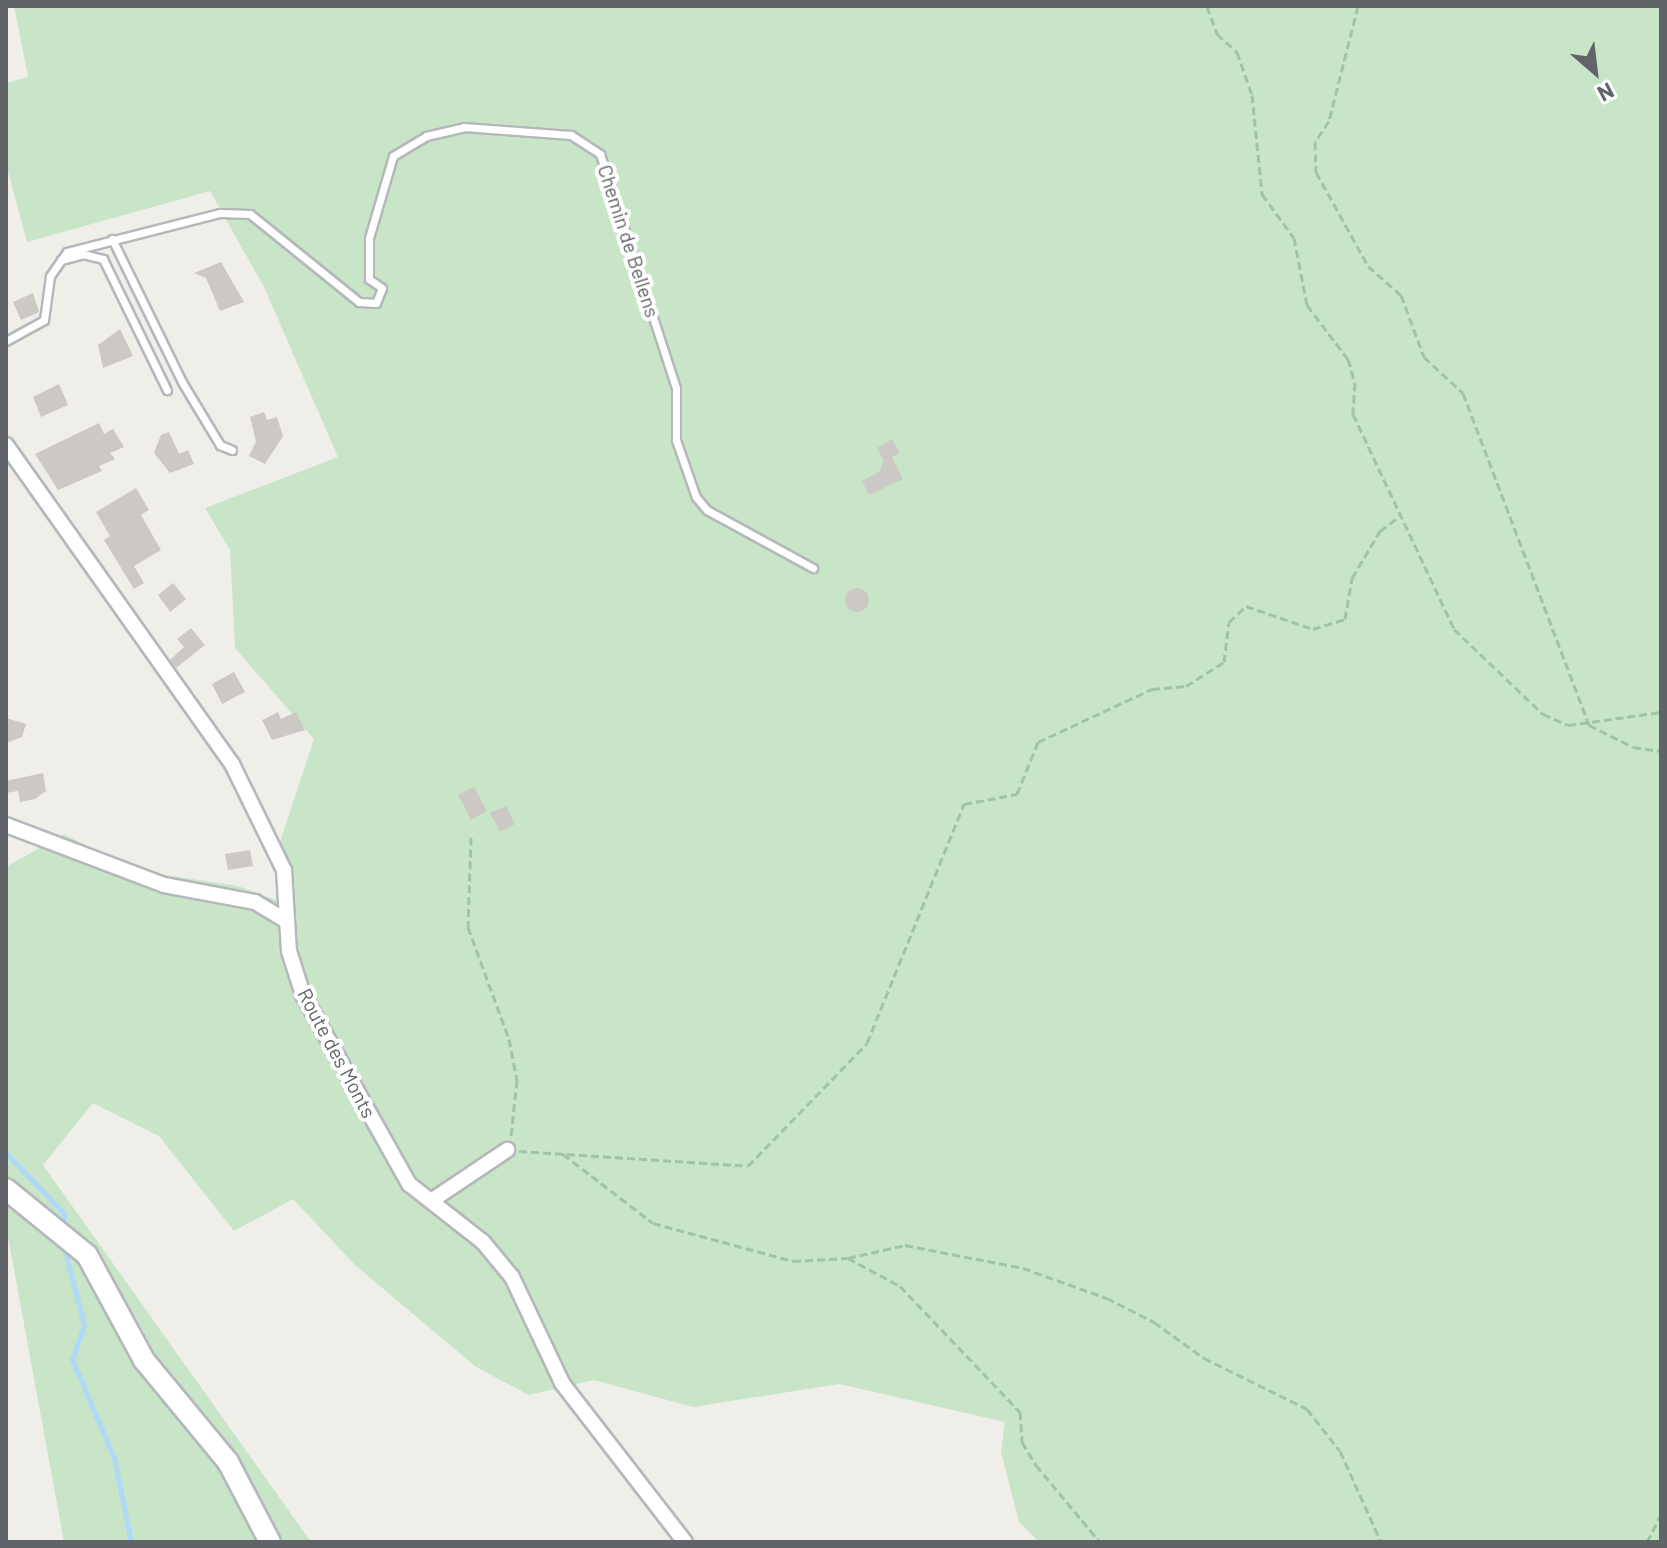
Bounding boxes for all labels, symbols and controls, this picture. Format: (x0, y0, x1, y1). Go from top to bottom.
north arrow (1555, 32, 1635, 112)
text: N (1594, 78, 1619, 108)
street label: Chemin de Bellens (593, 162, 665, 320)
street label: Route des Monts (293, 984, 381, 1122)

